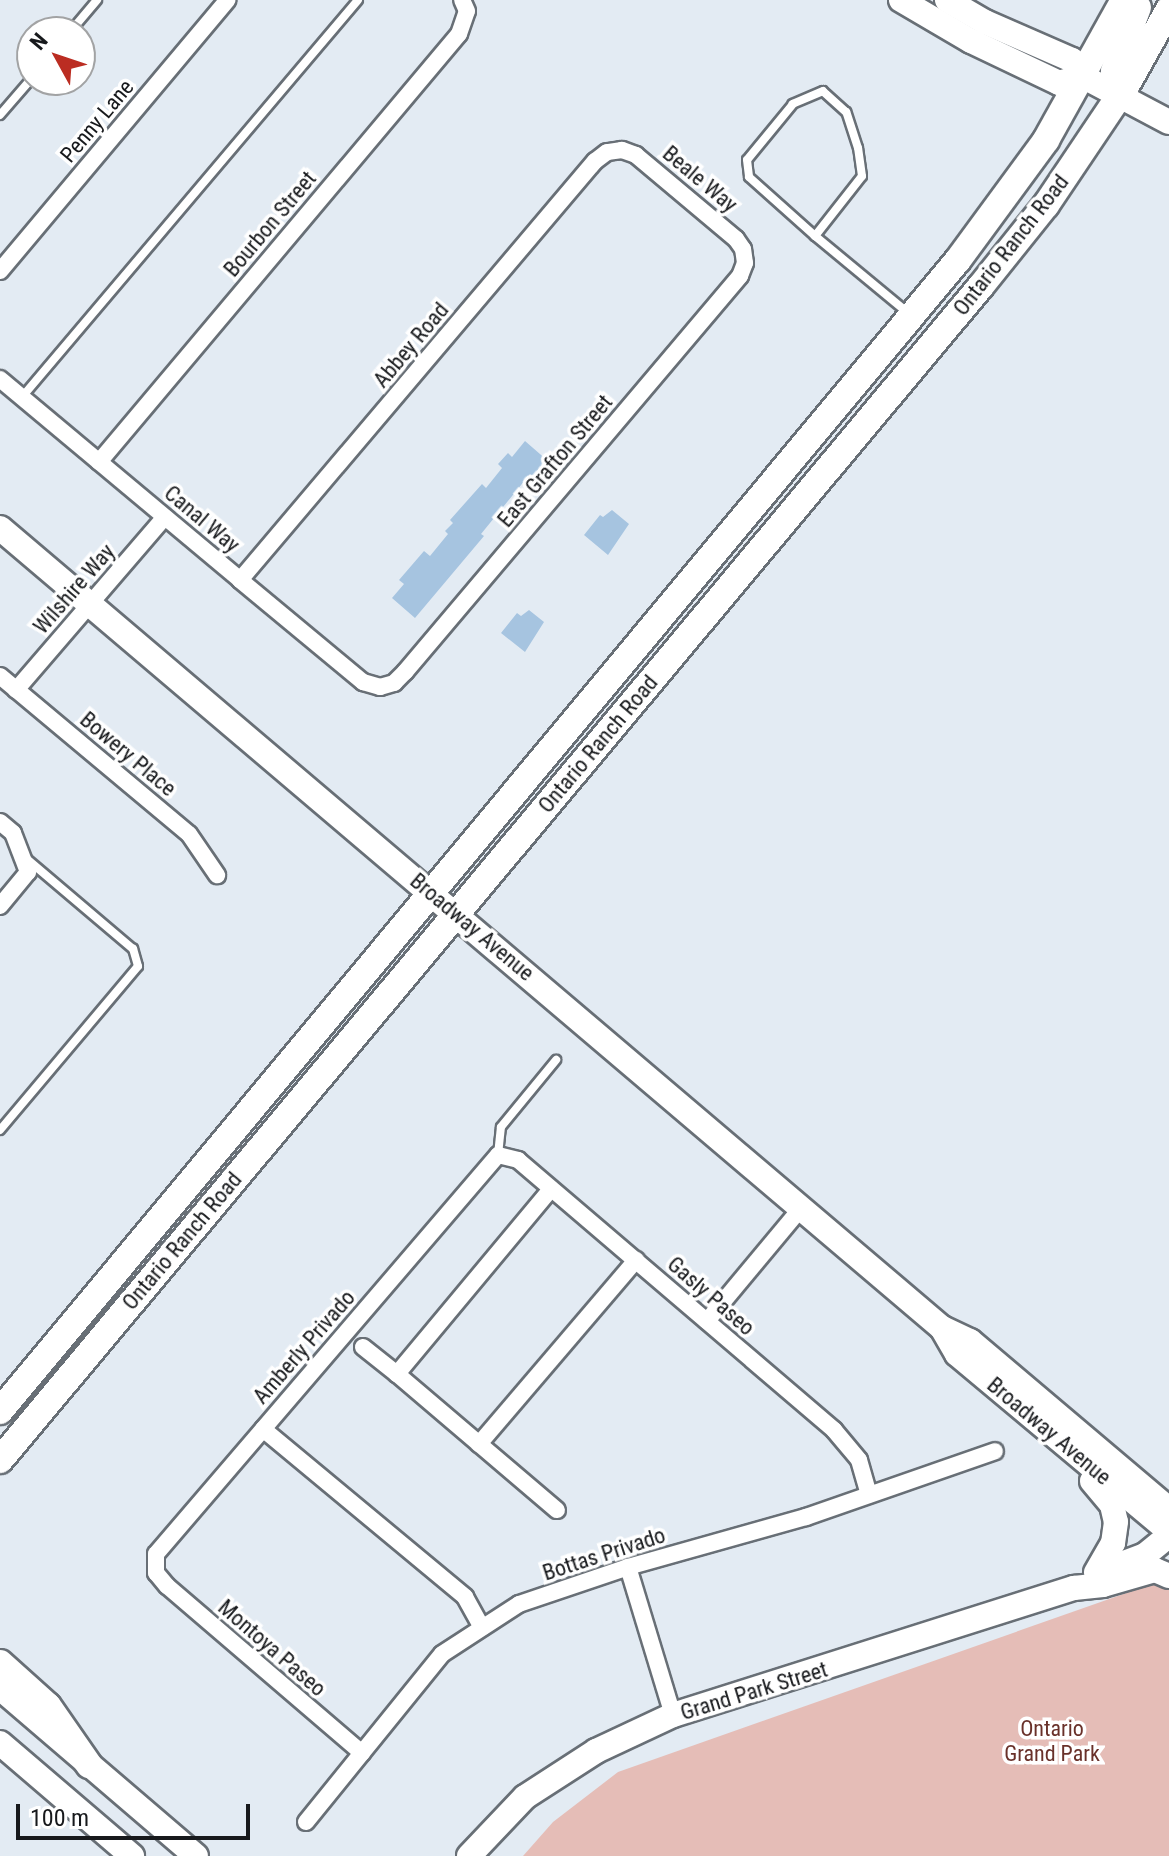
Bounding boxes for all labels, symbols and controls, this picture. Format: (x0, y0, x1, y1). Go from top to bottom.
north arrow (16, 16, 96, 96)
text: N (25, 28, 53, 55)
street label: Penny Lane (55, 74, 139, 168)
street label: Beale Way (657, 140, 743, 218)
street label: Bourbon Street (218, 166, 322, 282)
street label: Ontario Ranch Road (948, 169, 1074, 321)
street label: Abbey Road (368, 297, 454, 393)
street label: East Grafton Street (492, 390, 618, 532)
street label: Canal Way (159, 480, 245, 558)
street label: Wilshire Way (28, 539, 120, 639)
street label: Ontario Ranch Road (533, 670, 663, 818)
street label: Bowery Place (75, 706, 181, 802)
street label: Broadway Avenue (405, 868, 539, 986)
street label: Ontario Ranch Road (117, 1167, 247, 1315)
street label: Gasly Paseo (662, 1251, 760, 1341)
street label: Amberly Privado (247, 1285, 361, 1409)
street label: Broadway Avenue (982, 1372, 1116, 1490)
street label: Bottas Privado (539, 1522, 669, 1586)
street label: Montoya Paseo (213, 1594, 331, 1702)
street label: Grand Park Street (677, 1656, 831, 1726)
park label: Ontario Grand Park (1004, 1715, 1100, 1766)
scale bar (20, 1788, 254, 1838)
text: 100 m (30, 1804, 89, 1832)

